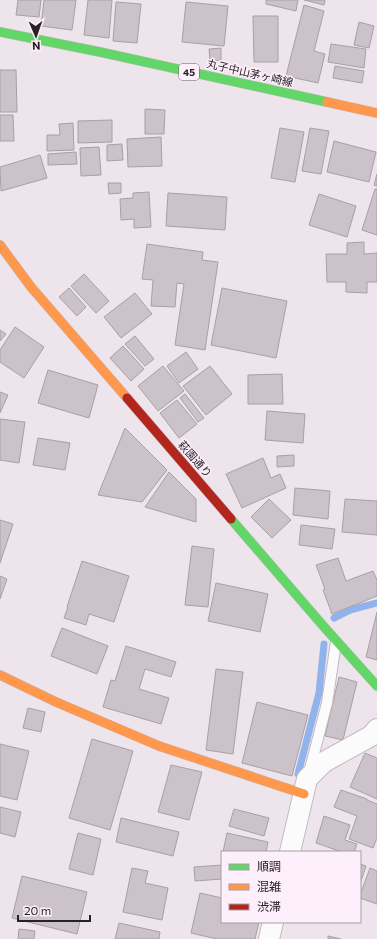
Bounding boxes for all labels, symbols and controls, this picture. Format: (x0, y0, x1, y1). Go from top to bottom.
north arrow (16, 16, 56, 56)
text: N (32, 40, 41, 53)
street label: 丸子中山茅ヶ崎線 (206, 56, 294, 89)
road number: 45 (179, 64, 199, 80)
street label: 萩園通り (176, 438, 215, 480)
legend (221, 851, 361, 923)
text: 順調 (257, 859, 281, 873)
text: 混雑 (257, 879, 281, 893)
scale bar (18, 897, 90, 923)
text: 渋滞 (257, 899, 281, 913)
text: 20 m (24, 903, 51, 917)

